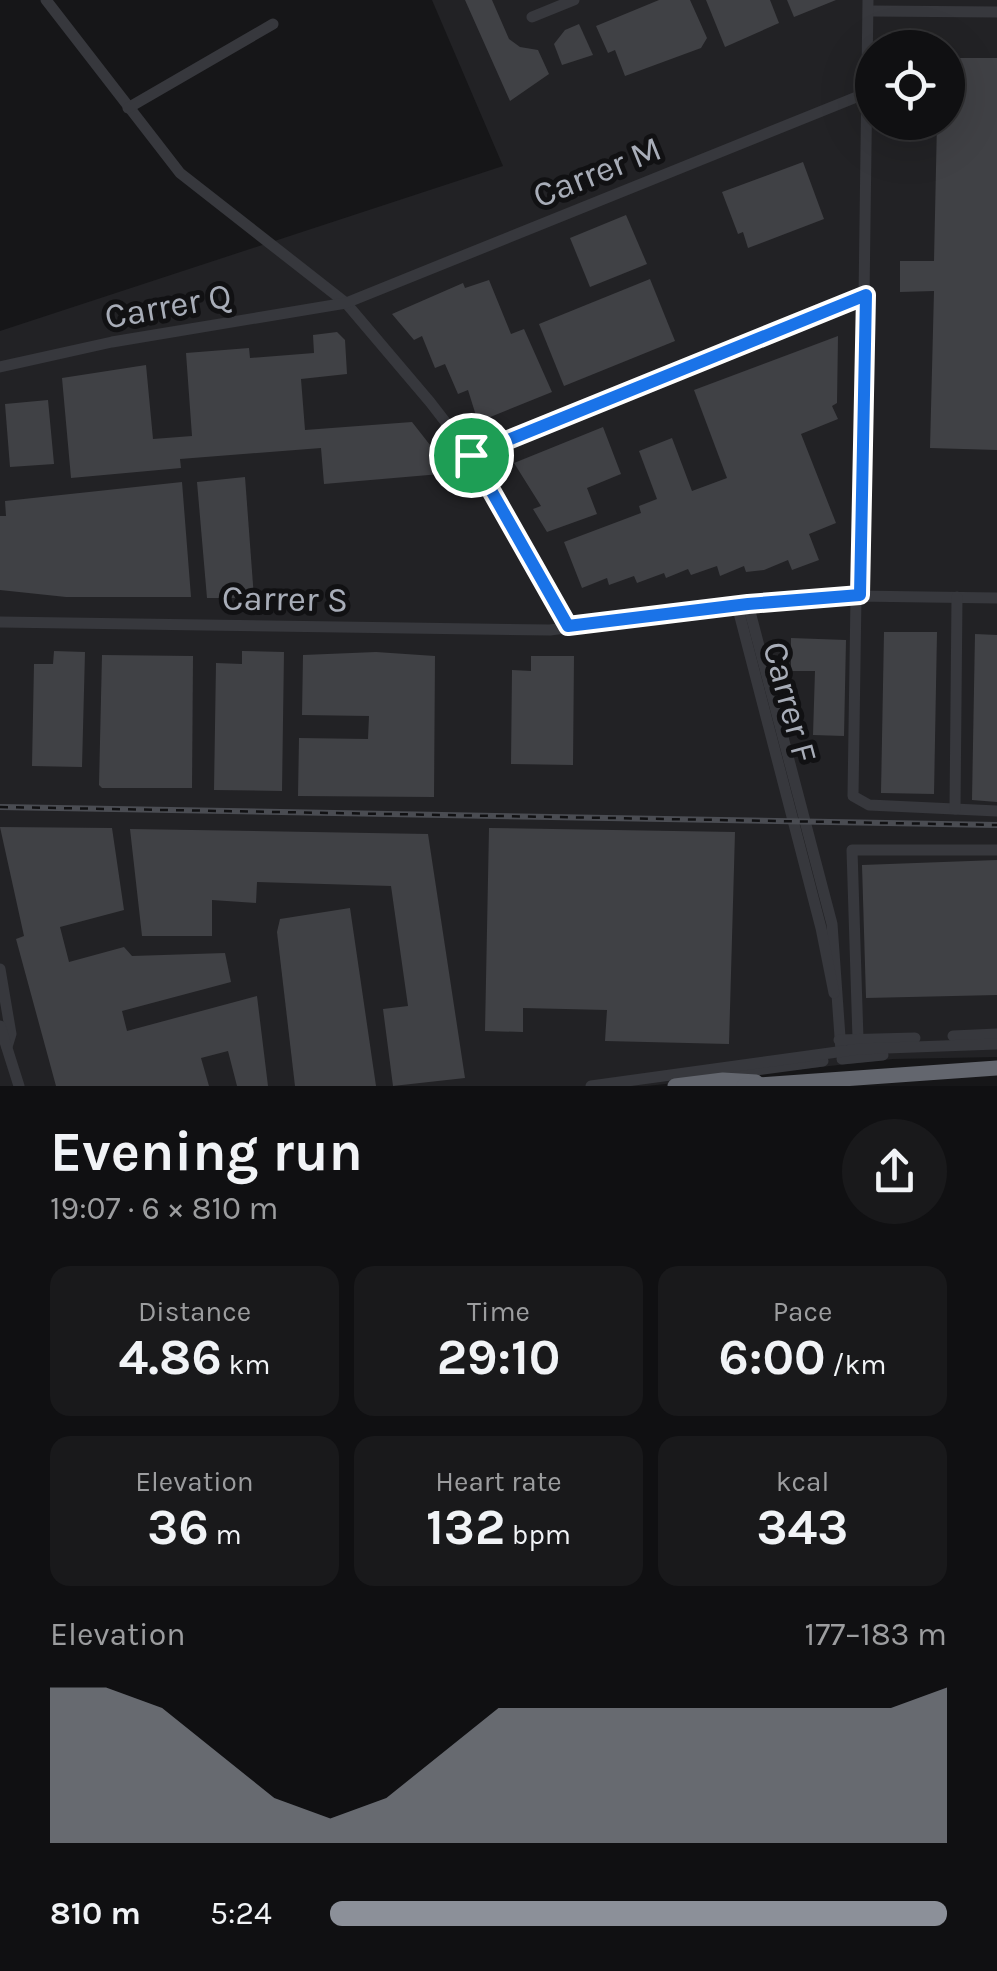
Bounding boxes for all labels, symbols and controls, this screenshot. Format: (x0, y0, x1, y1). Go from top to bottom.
map controls (855, 30, 965, 140)
button: locate (855, 30, 965, 140)
street label: Carrer M (527, 128, 667, 216)
street label: Carrer Q (102, 275, 234, 337)
pin (429, 413, 514, 498)
icon: arrive (444, 428, 499, 483)
street label: Carrer S (222, 577, 348, 621)
street label: Carrer F (754, 637, 826, 767)
button: share (842, 1119, 947, 1224)
text: Evening run (50, 1120, 363, 1184)
text: 19:07 · 6 × 810 m (50, 1190, 279, 1227)
text: Distance (138, 1295, 251, 1328)
text: Time (467, 1295, 530, 1328)
text: Pace (773, 1295, 832, 1328)
text: 4.86 (119, 1328, 222, 1387)
text: 29:10 (437, 1328, 560, 1387)
text: 6:00 (719, 1328, 826, 1387)
text: km (222, 1348, 270, 1381)
text: /km (826, 1348, 886, 1381)
text: Elevation (135, 1465, 254, 1498)
text: Heart rate (435, 1465, 562, 1498)
text: kcal (776, 1465, 829, 1498)
text: 36 (147, 1498, 209, 1557)
text: 132 (426, 1498, 505, 1557)
text: 343 (757, 1498, 848, 1557)
text: m (209, 1518, 242, 1551)
text: bpm (505, 1518, 571, 1551)
text: Elevation (50, 1616, 185, 1653)
text: 177–183 m (805, 1616, 947, 1653)
text: 810 m (50, 1895, 141, 1932)
text: 5:24 (210, 1895, 272, 1932)

